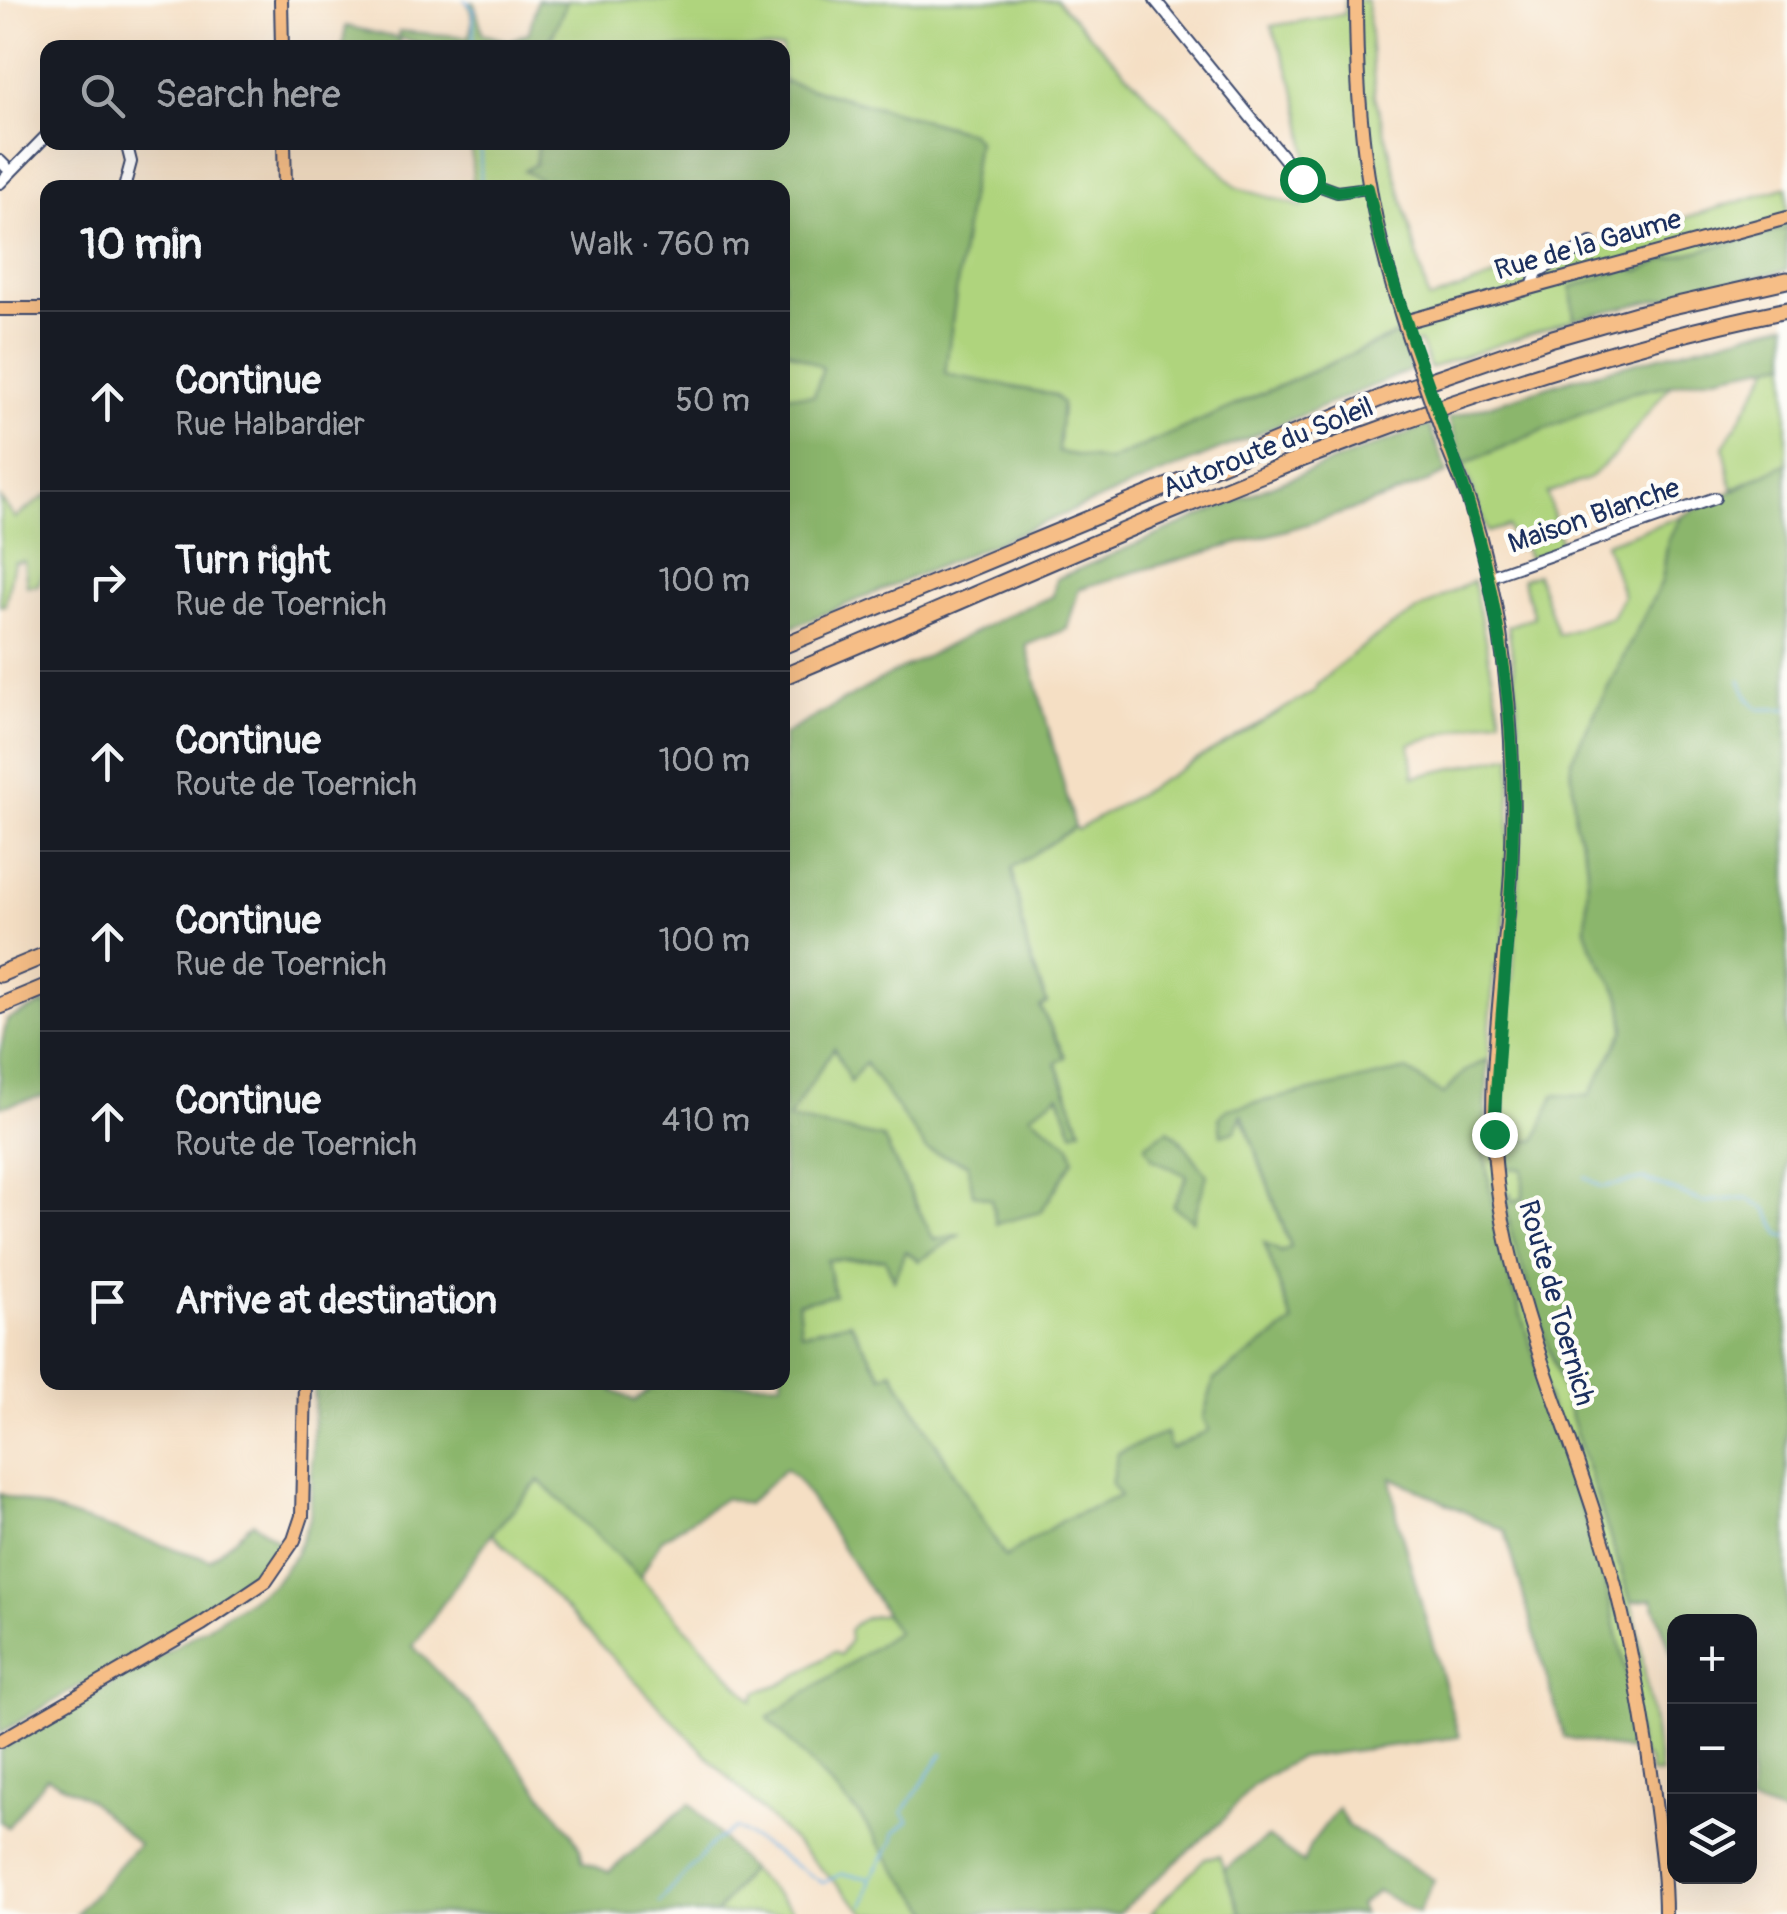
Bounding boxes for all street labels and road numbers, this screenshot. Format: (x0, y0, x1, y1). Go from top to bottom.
street label: Rue de la Gaume (1491, 202, 1686, 288)
street label: Autoroute du Soleil (1157, 390, 1379, 506)
street label: Maison Blanche (1504, 470, 1685, 562)
street label: Route de Toernich (1510, 1196, 1602, 1410)

